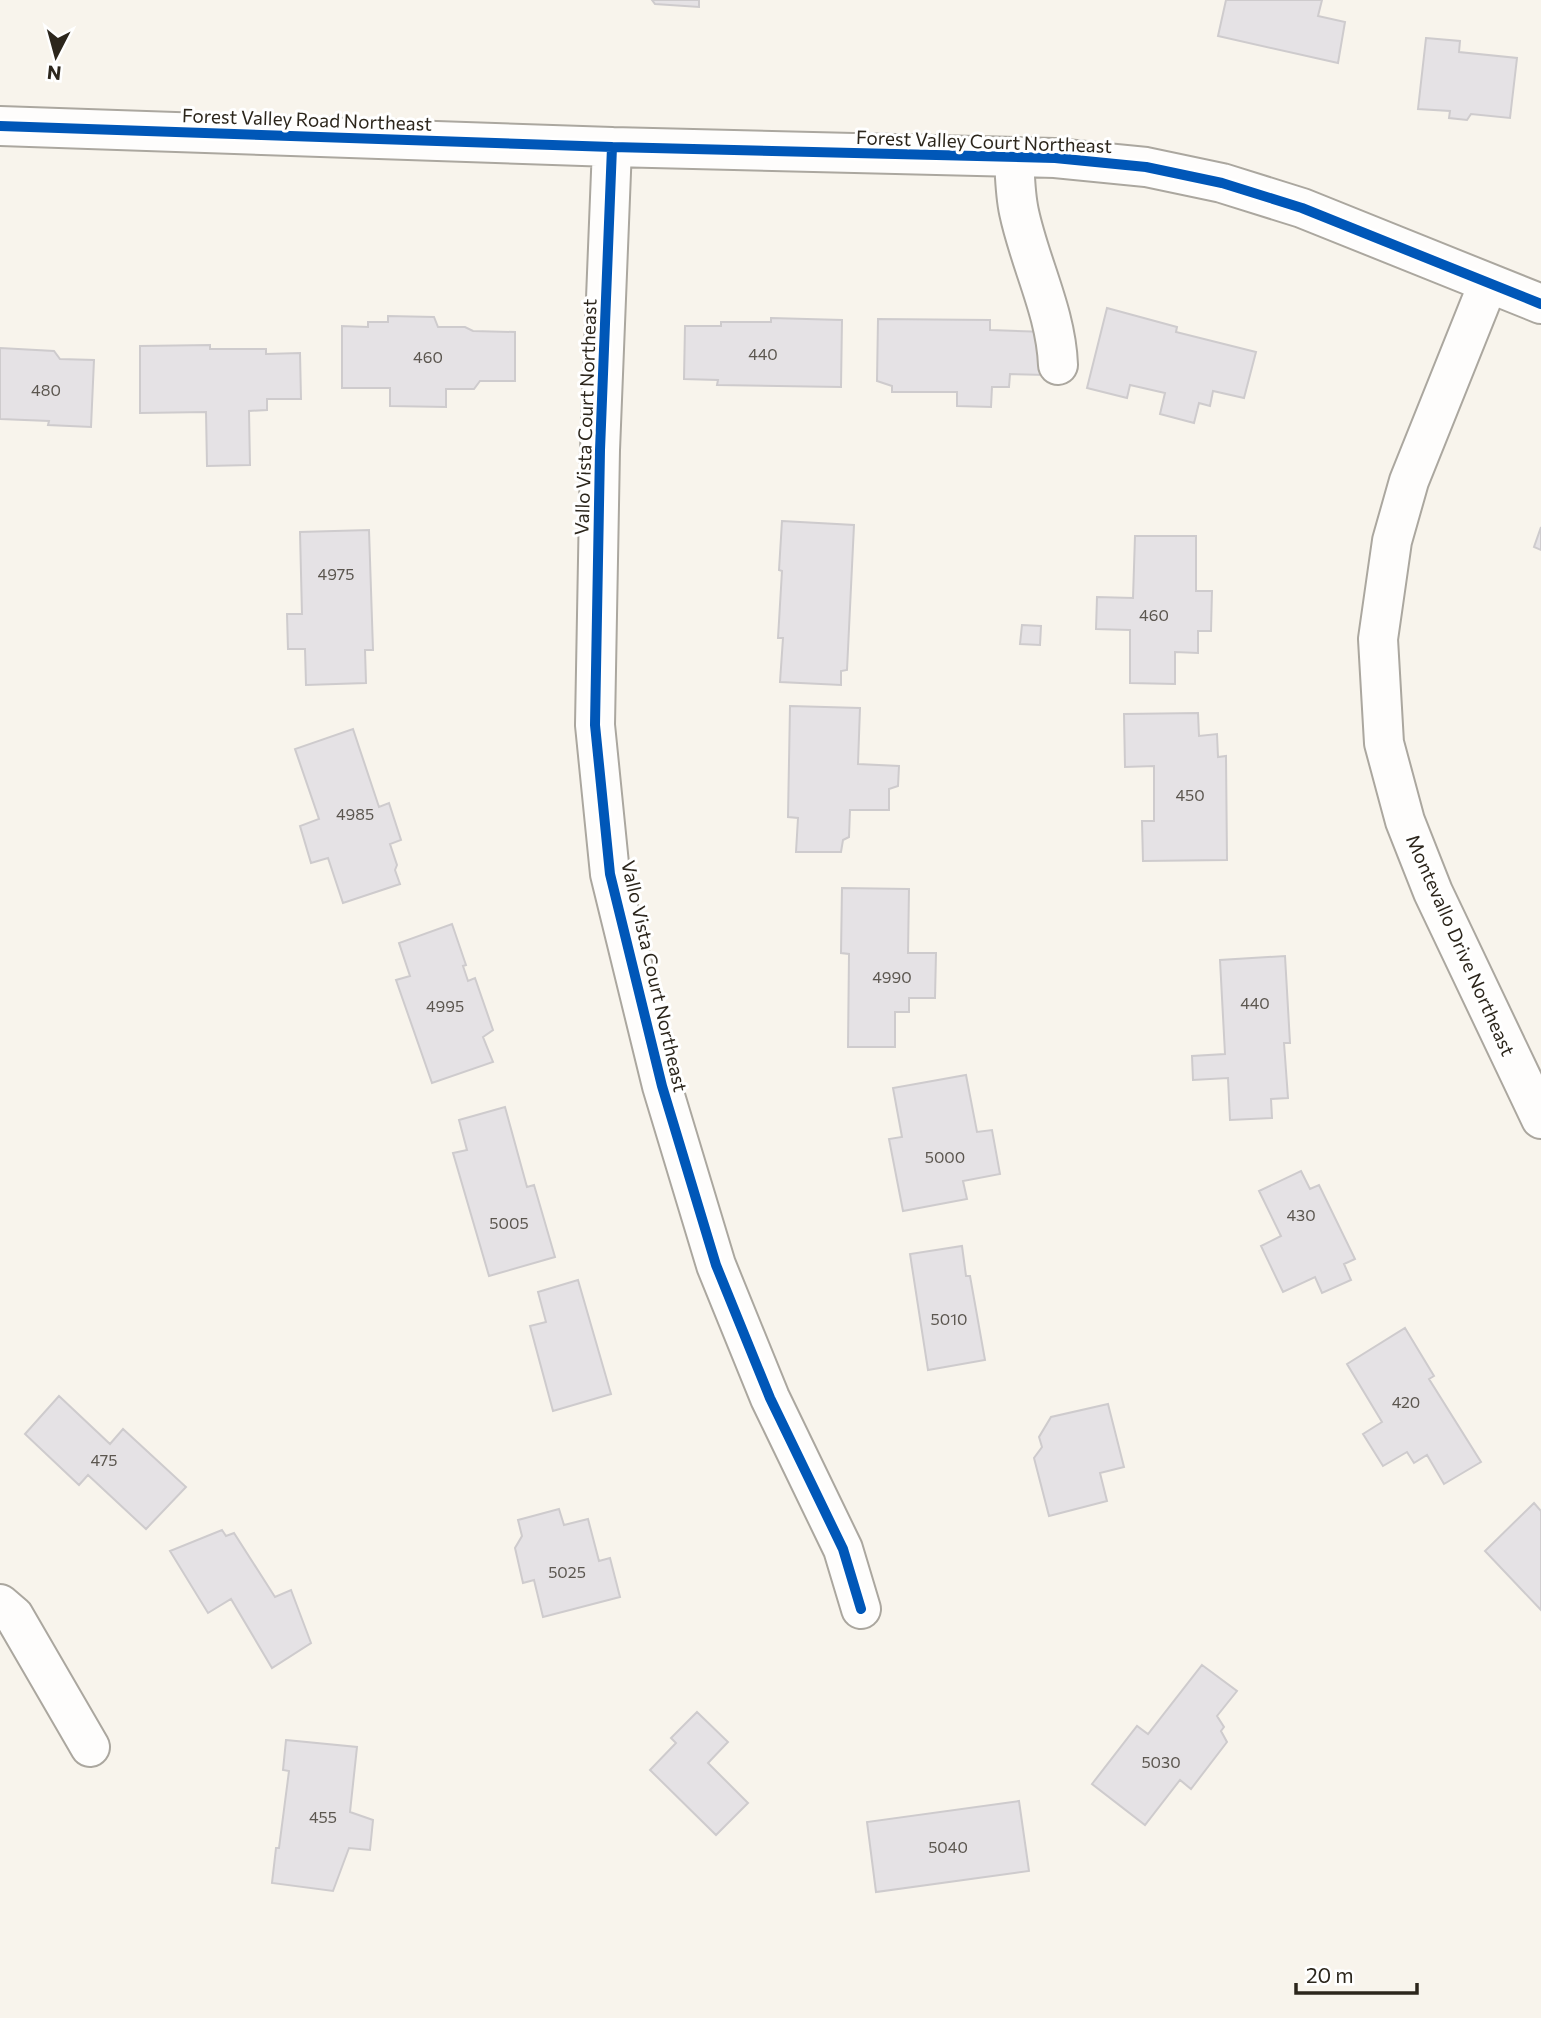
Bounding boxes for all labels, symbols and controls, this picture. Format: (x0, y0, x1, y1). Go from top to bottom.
north arrow (21, 21, 91, 91)
text: N (46, 61, 62, 86)
street label: Forest Valley Road Northeast (182, 103, 433, 135)
street label: Forest Valley Court Northeast (856, 125, 1113, 157)
street label: Vallo Vista Court Northeast (569, 298, 601, 536)
house number: 440 (748, 344, 778, 363)
house number: 460 (413, 347, 443, 366)
house number: 480 (31, 380, 61, 399)
house number: 4975 (318, 564, 354, 583)
house number: 460 (1139, 605, 1169, 624)
house number: 450 (1175, 785, 1205, 804)
house number: 4985 (336, 804, 374, 823)
street label: Montevallo Drive Northeast (1402, 831, 1520, 1059)
street label: Vallo Vista Court Northeast (617, 858, 693, 1094)
house number: 4990 (872, 967, 912, 986)
house number: 440 (1240, 993, 1270, 1012)
house number: 4995 (426, 996, 464, 1015)
house number: 5000 (925, 1147, 965, 1166)
house number: 430 (1286, 1205, 1316, 1224)
house number: 5005 (489, 1213, 529, 1232)
house number: 5010 (931, 1309, 967, 1328)
house number: 420 (1392, 1392, 1420, 1411)
house number: 475 (91, 1450, 117, 1469)
house number: 5025 (548, 1562, 586, 1581)
house number: 5030 (1141, 1752, 1181, 1771)
house number: 455 (309, 1807, 337, 1826)
house number: 5040 (928, 1837, 968, 1856)
scale bar (1296, 1952, 1417, 1996)
text: 20 m (1306, 1962, 1354, 1987)

